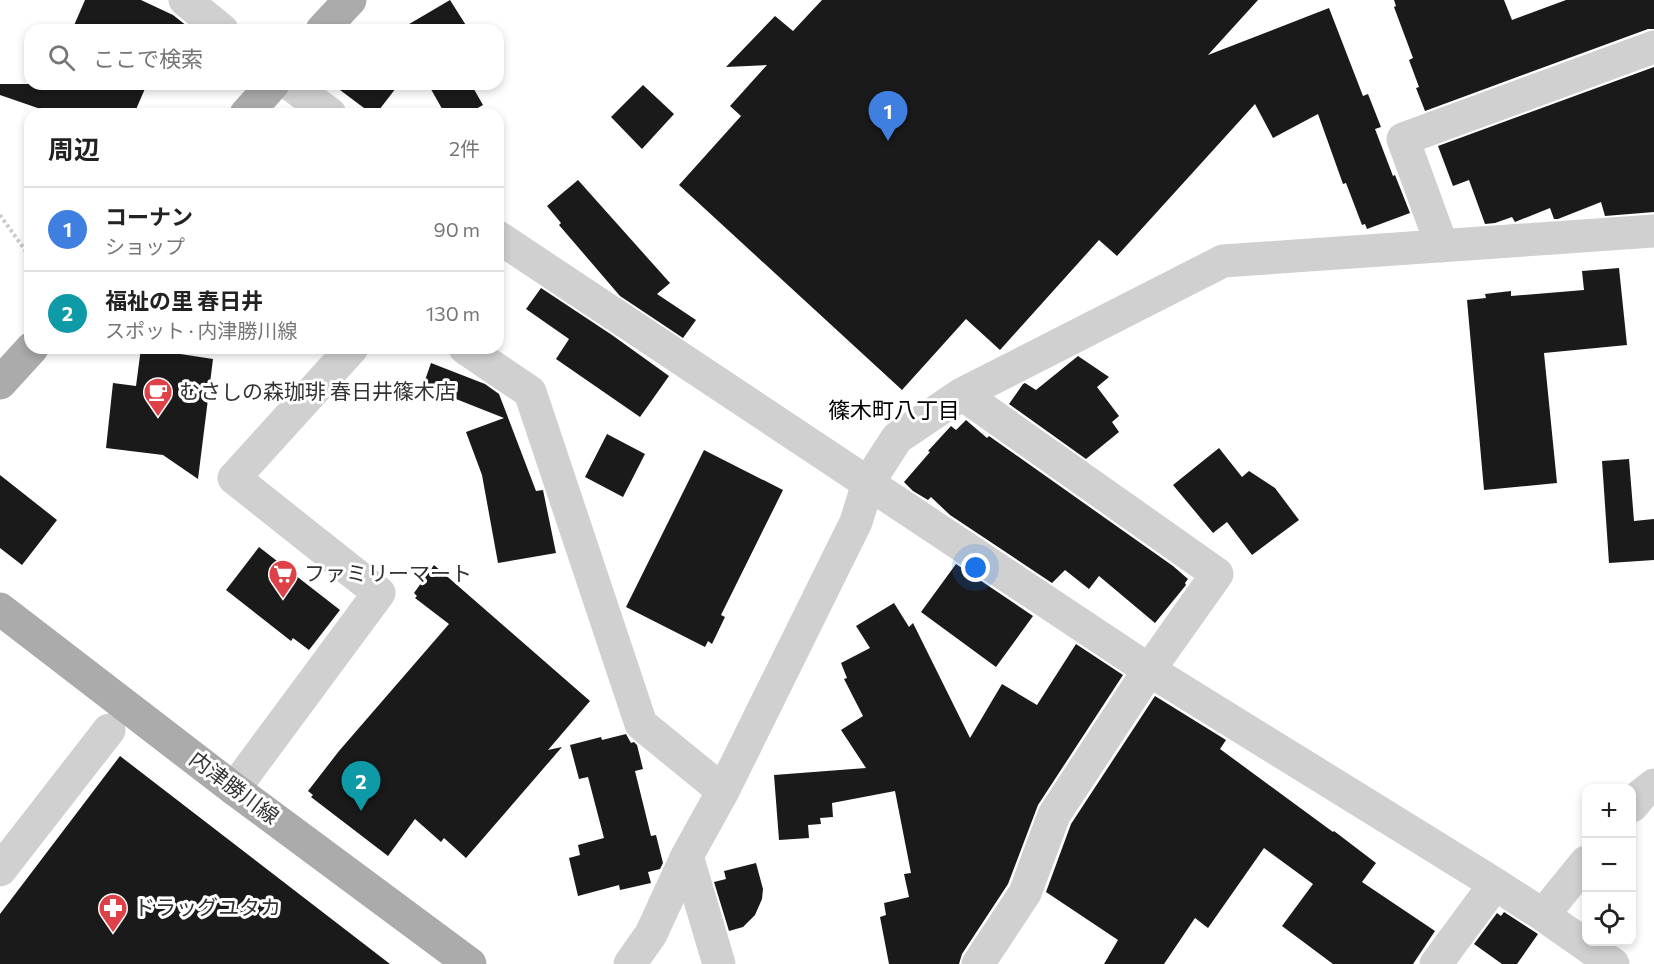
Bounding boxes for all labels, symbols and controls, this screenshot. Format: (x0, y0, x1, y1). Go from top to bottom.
search box (24, 24, 504, 90)
icon: search (45, 41, 78, 74)
text: ここで検索 (93, 45, 203, 72)
pin: 1 (868, 92, 908, 141)
text: 周辺 (48, 133, 100, 164)
text: 2件 (449, 136, 480, 160)
text: コーナン (105, 203, 193, 230)
text: 1 (63, 217, 72, 241)
text: 90 m (434, 217, 480, 241)
text: ショップ (105, 234, 185, 258)
text: 福祉の里 春日井 (105, 287, 263, 314)
text: 2 (62, 301, 73, 325)
text: 130 m (426, 301, 480, 325)
text: スポット · 内津勝川線 (105, 318, 297, 342)
cafe icon: むさしの森珈琲 春日井篠木店 (142, 376, 174, 418)
place label: むさしの森珈琲 春日井篠木店 (179, 378, 456, 403)
district label: 篠木町八丁目 (828, 396, 960, 423)
your location (961, 553, 990, 582)
supermarket icon: ファミリーマート (267, 558, 299, 600)
place label: ファミリーマート (304, 560, 472, 585)
street label: 内津勝川線 (185, 745, 284, 828)
pin: 2 (342, 762, 380, 811)
map controls (1582, 784, 1636, 946)
button: + (1582, 784, 1636, 838)
button: − (1582, 838, 1636, 892)
pharmacy icon: ドラッグユタカ (97, 892, 129, 934)
button: locate (1582, 892, 1636, 946)
place label: ドラッグユタカ (134, 894, 281, 919)

